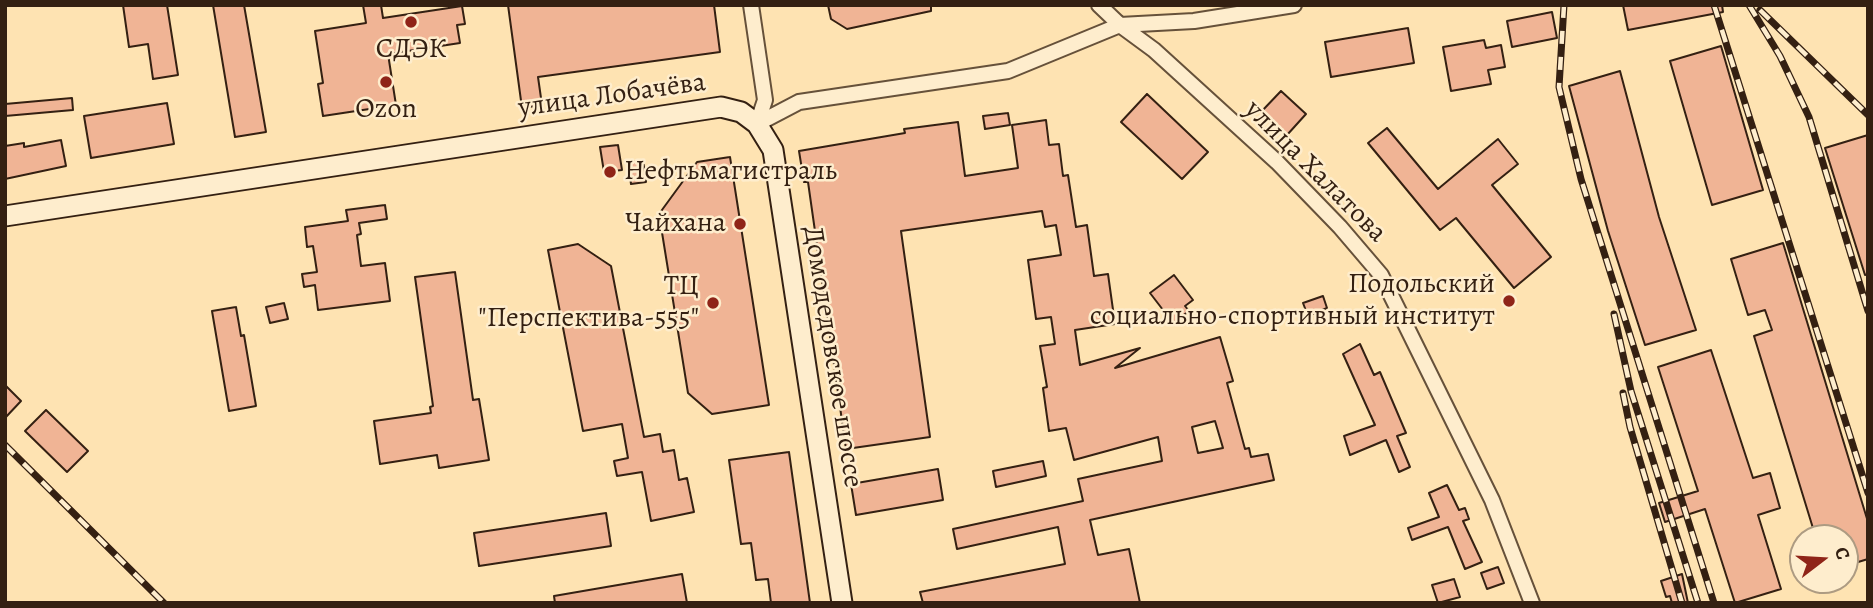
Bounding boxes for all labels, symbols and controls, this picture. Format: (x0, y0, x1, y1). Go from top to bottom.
marker: СДЭК (403, 14, 419, 30)
place label: СДЭК (376, 33, 446, 67)
street label: улица Лобачёва (516, 66, 708, 126)
marker: Ozon (378, 74, 394, 90)
place label: Ozon (355, 93, 417, 127)
street label: улица Халатова (1237, 94, 1393, 250)
place label: Нефтьмагистраль (624, 155, 837, 189)
marker: Нефтьмагистраль (602, 164, 618, 180)
place label: Чайхана (625, 207, 726, 241)
marker: Чайхана (732, 216, 748, 232)
street label: Домодедовское шоссе (795, 224, 869, 490)
place label: Подольский социально-спортивный институт (1090, 268, 1495, 334)
place label: ТЦ "Перспектива-555" (478, 270, 699, 336)
marker: Подольский социально-спортивный институт (1501, 293, 1517, 309)
marker: ТЦ "Перспектива-555" (705, 295, 721, 311)
north arrow (1789, 524, 1859, 594)
text: С (1828, 544, 1856, 563)

